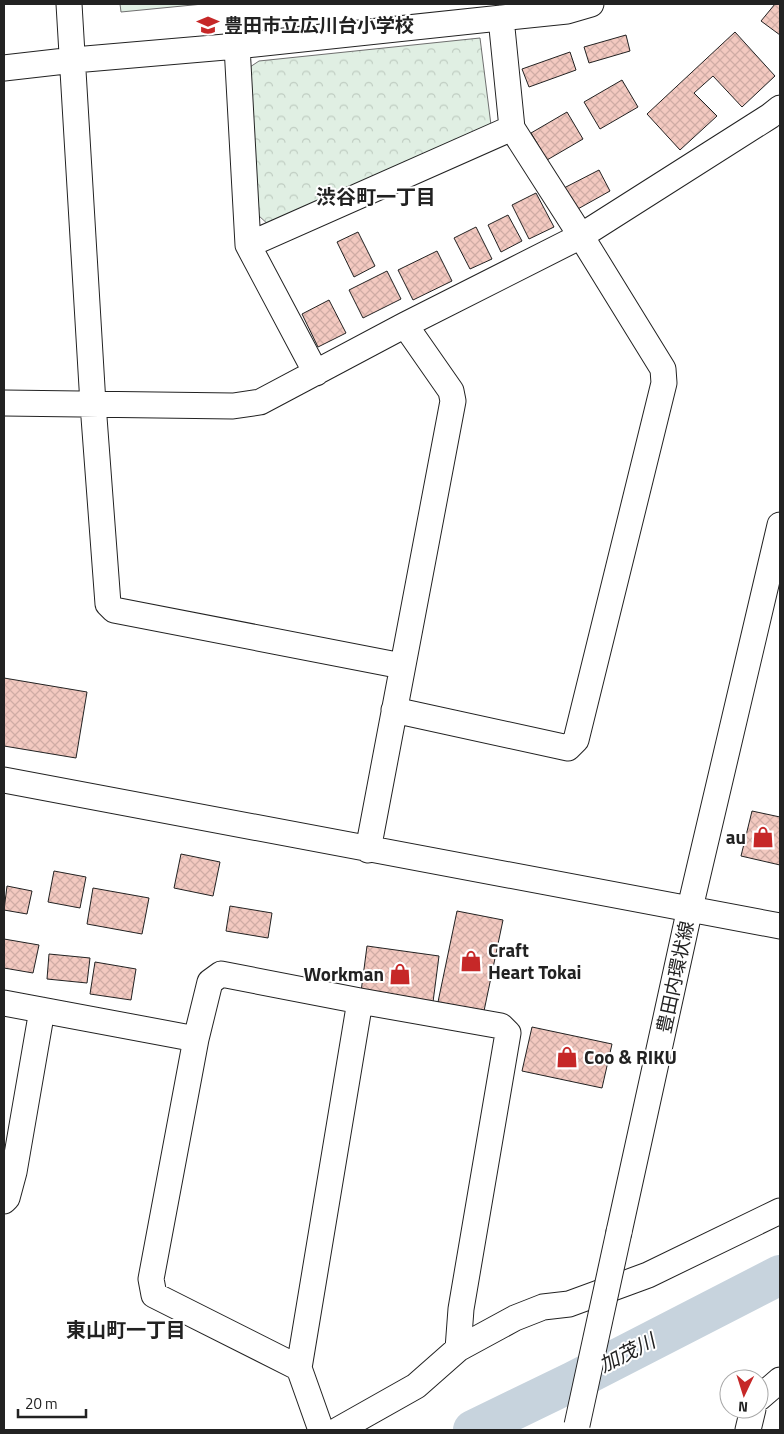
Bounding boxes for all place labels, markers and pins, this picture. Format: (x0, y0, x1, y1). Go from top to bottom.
place label: 豊田市立広川台小学校 (224, 10, 414, 39)
school or university icon: 豊田市立広川台小学校 (195, 12, 221, 38)
place label: au (726, 822, 746, 851)
shop icon: au (750, 824, 776, 850)
place label: Craft Heart Tokai (488, 935, 582, 986)
shop icon: Craft Heart Tokai (458, 948, 484, 974)
place label: Workman (304, 959, 384, 988)
shop icon: Workman (387, 961, 413, 987)
place label: Coo & RIKU (584, 1042, 677, 1071)
shop icon: Coo & RIKU (554, 1044, 580, 1070)

